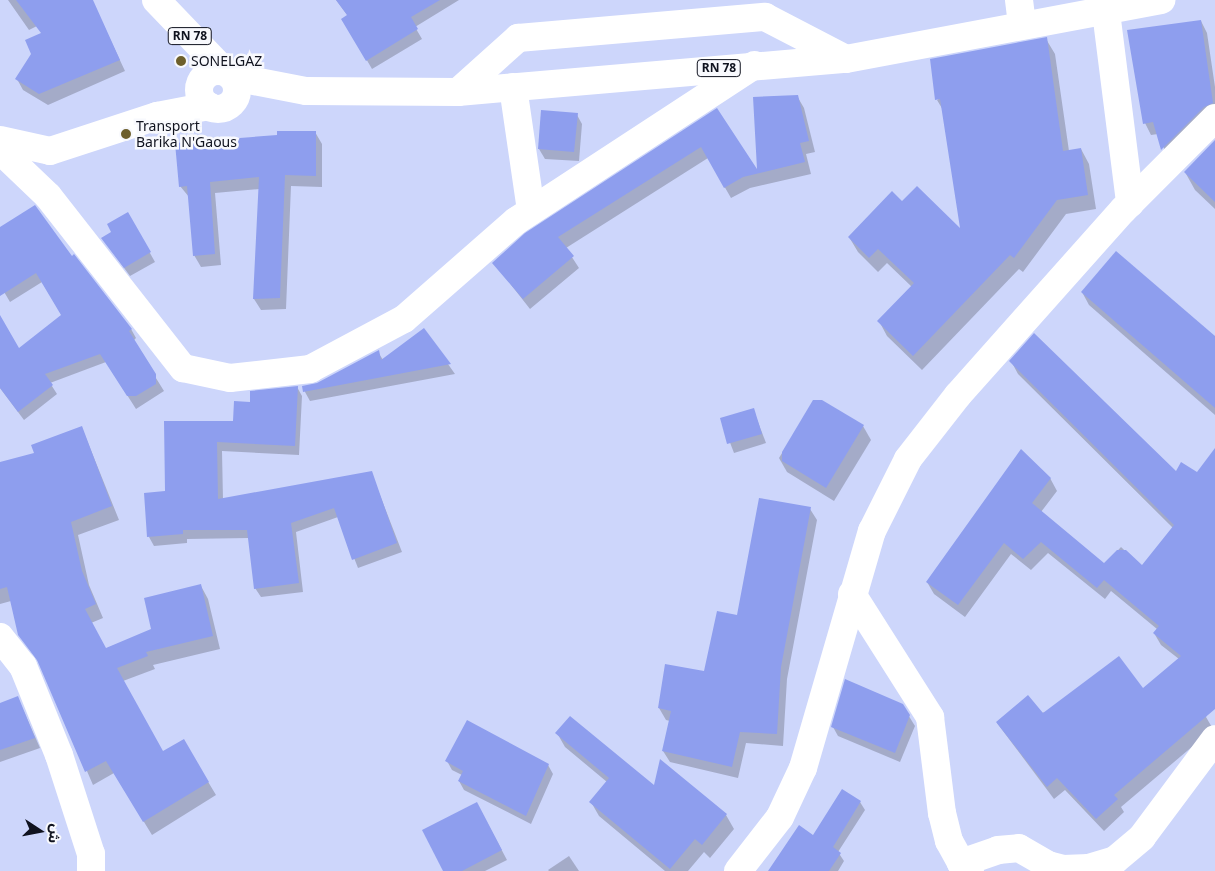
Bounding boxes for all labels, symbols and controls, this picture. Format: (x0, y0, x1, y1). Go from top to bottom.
road number: RN 78 (168, 27, 212, 46)
place label: SONELGAZ (191, 53, 262, 69)
marker: SONELGAZ (175, 55, 187, 67)
road number: RN 78 (696, 58, 742, 78)
place label: Transport Barika N'Gaous (136, 118, 237, 150)
marker: Transport Barika N'Gaous (120, 128, 132, 140)
north arrow (15, 806, 65, 856)
text: ش (44, 823, 66, 845)

